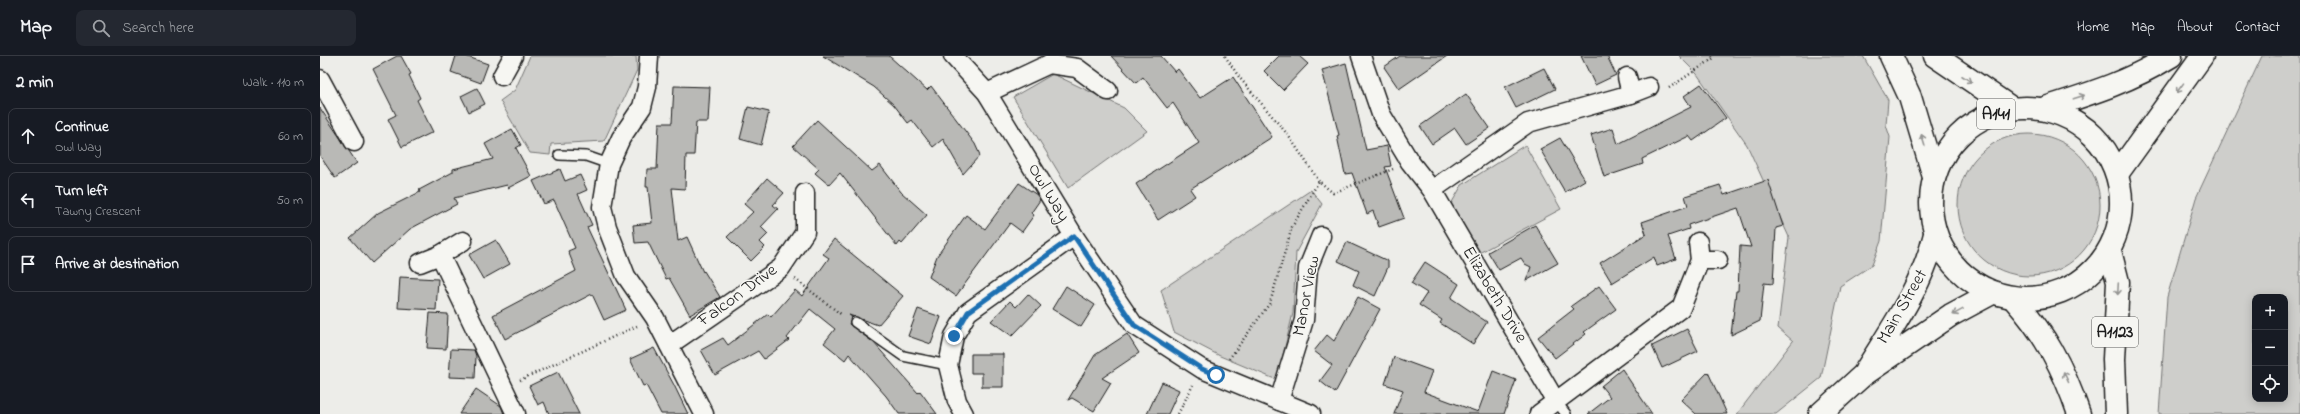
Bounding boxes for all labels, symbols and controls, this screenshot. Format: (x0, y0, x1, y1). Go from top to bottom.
search box (76, 10, 356, 46)
text: Map (20, 14, 52, 41)
icon: search (90, 17, 112, 39)
text: Search here (122, 17, 194, 39)
text: Home (2077, 17, 2109, 38)
text: Map (2131, 17, 2155, 38)
text: About (2177, 17, 2213, 38)
text: Contact (2235, 17, 2280, 38)
text: 2 min (16, 70, 53, 95)
text: Walk · 110 m (243, 73, 304, 92)
one-way arrow (1961, 75, 1972, 83)
one-way arrow (2176, 82, 2184, 93)
one-way arrow (2073, 93, 2086, 100)
road number: A141 (1977, 99, 2015, 129)
text: Continue (55, 116, 109, 138)
icon: ahead (17, 125, 39, 147)
text: 60 m (278, 127, 303, 146)
one-way arrow (1919, 134, 1926, 147)
text: Owl Way (55, 138, 102, 157)
street label: Owl Way (1020, 159, 1076, 227)
text: Turn left (55, 180, 108, 202)
icon: left (17, 189, 39, 211)
text: 50 m (277, 191, 303, 210)
text: Tawny Crescent (55, 202, 141, 221)
street label: Elizabeth Drive (1455, 242, 1534, 349)
icon: arrive (17, 253, 39, 275)
text: Arrive at destination (55, 253, 179, 275)
street label: Manor View (1286, 253, 1328, 338)
street label: Falcon Drive (692, 258, 784, 334)
street label: Main Street (1871, 265, 1935, 349)
one-way arrow (2114, 282, 2121, 295)
map controls (2252, 294, 2288, 402)
button: + (2252, 294, 2288, 330)
one-way arrow (1952, 308, 1964, 316)
road number: A1123 (2092, 317, 2138, 347)
route end (945, 327, 963, 345)
button: − (2252, 330, 2288, 366)
route start (1207, 366, 1225, 384)
button: locate (2252, 366, 2288, 402)
one-way arrow (2062, 372, 2069, 384)

